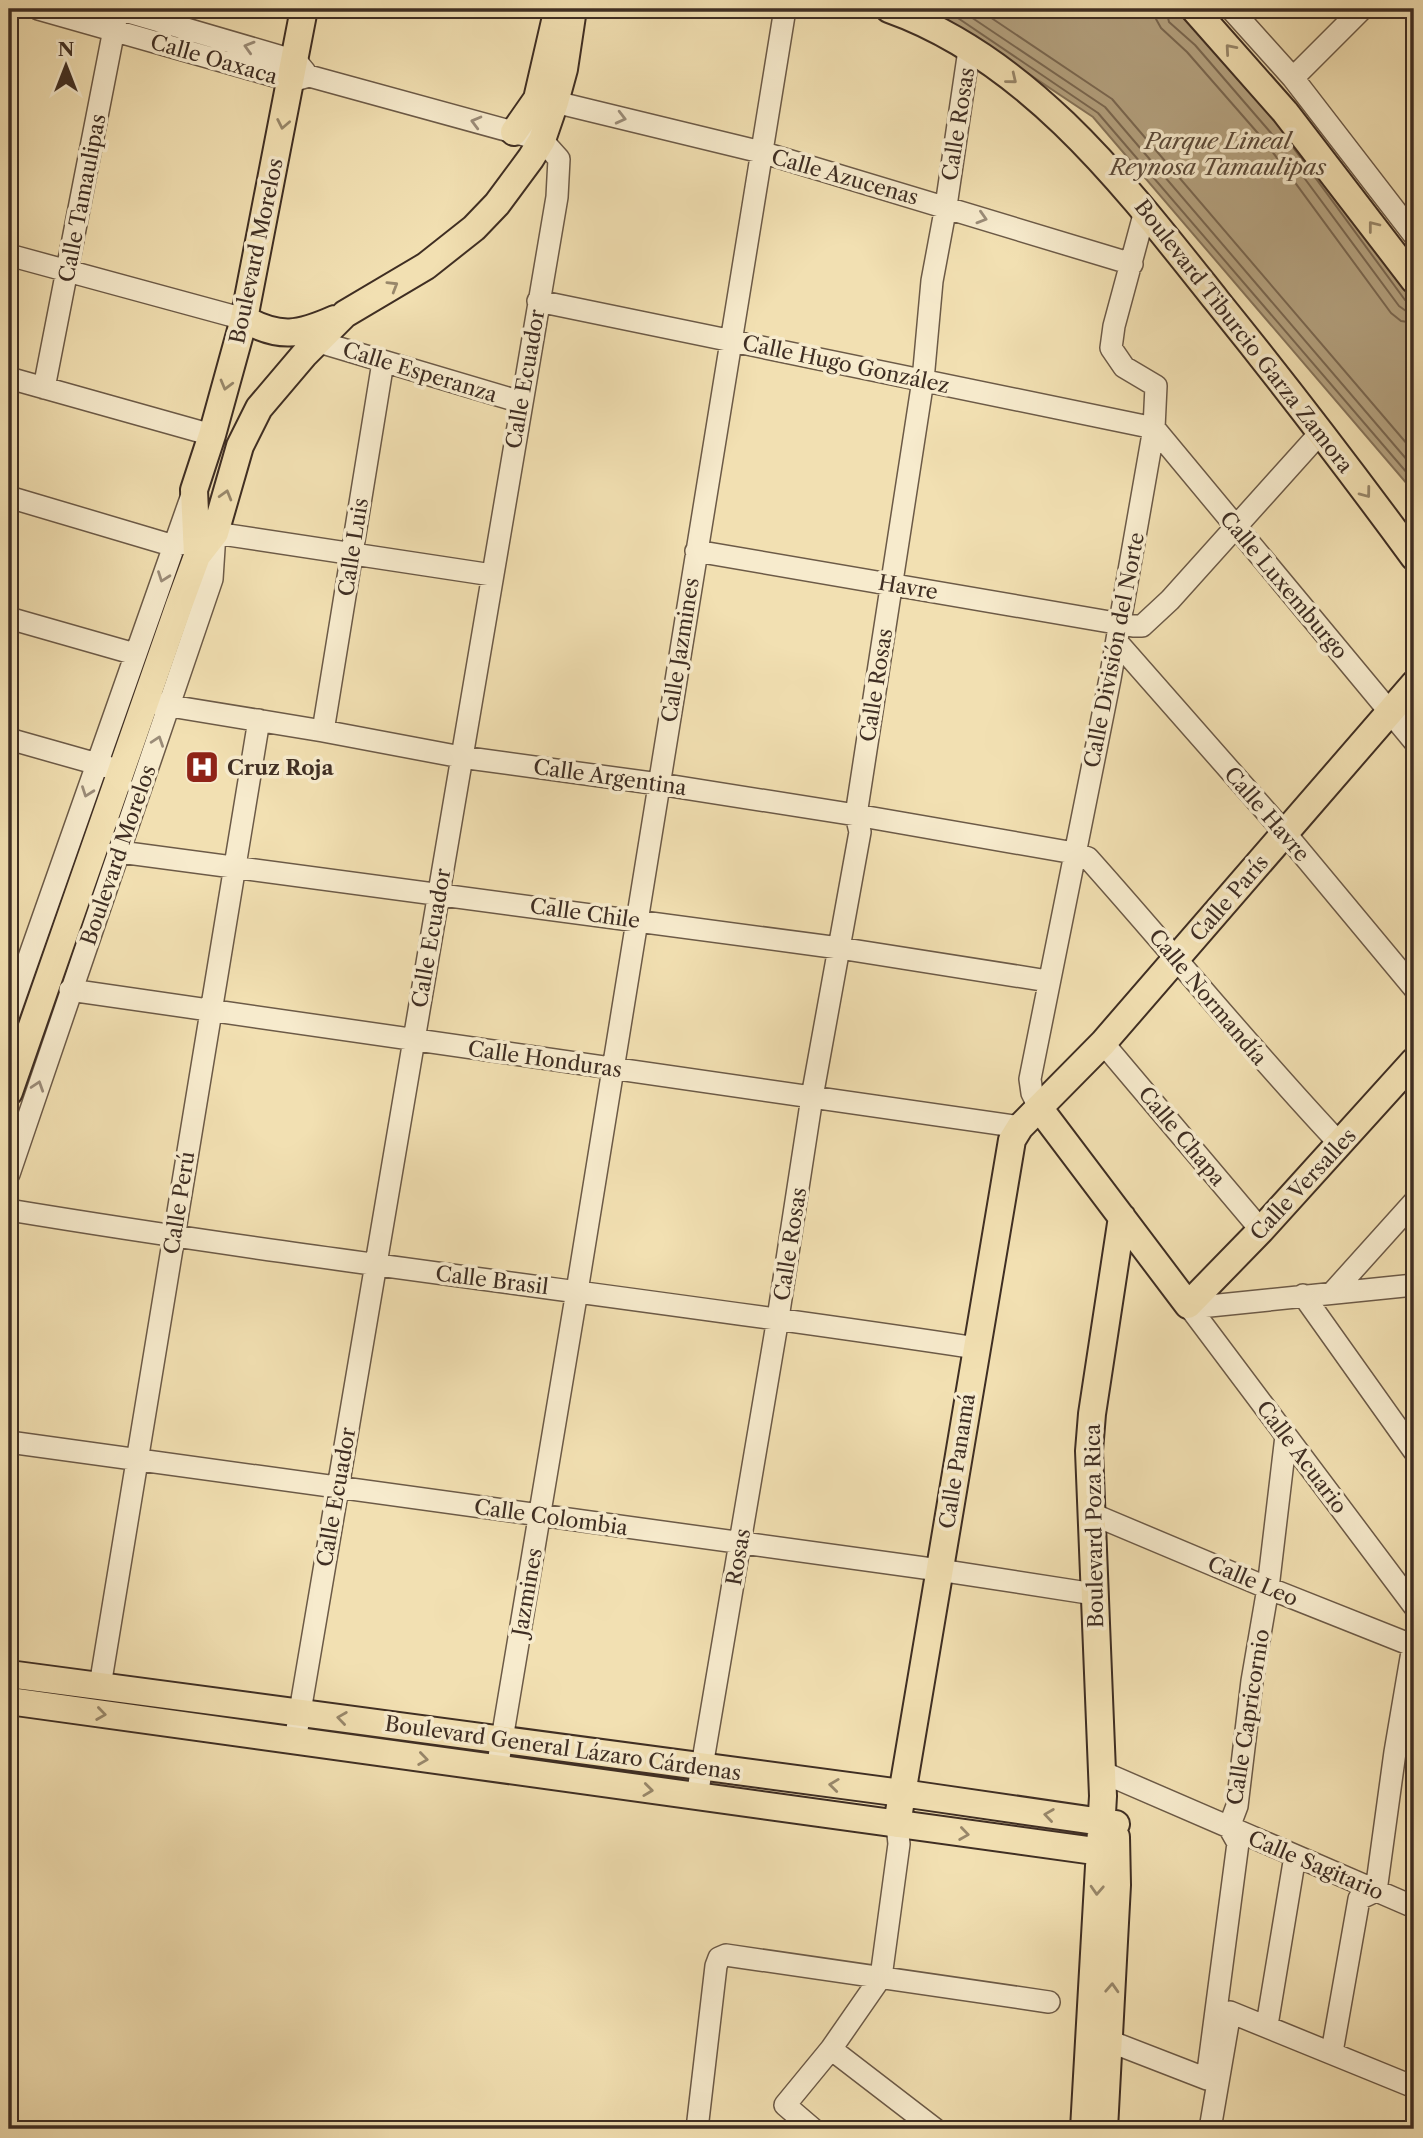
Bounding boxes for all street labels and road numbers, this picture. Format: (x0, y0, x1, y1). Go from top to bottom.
street label: Calle Oaxaca (148, 29, 281, 89)
street label: Calle Rosas (937, 65, 979, 183)
street label: Calle Tamaulipas (53, 112, 111, 284)
street label: Calle Azucenas (769, 144, 921, 210)
street label: Boulevard Morelos (224, 156, 288, 346)
street label: Boulevard Tiburcio Garza Zamora (1130, 194, 1359, 478)
street label: Calle Ecuador (500, 307, 550, 451)
street label: Calle Hugo González (740, 330, 952, 398)
street label: Calle Esperanza (340, 337, 501, 408)
street label: Calle Luis (333, 496, 373, 598)
street label: Calle Luxemburgo (1215, 506, 1353, 664)
street label: Calle División del Norte (1079, 530, 1149, 770)
street label: Havre (876, 569, 940, 605)
street label: Calle Jazmines (656, 576, 704, 724)
street label: Calle Rosas (855, 626, 897, 744)
street label: Calle Argentina (532, 754, 689, 800)
street label: Boulevard Morelos (75, 762, 161, 948)
street label: Calle Havre (1219, 762, 1315, 866)
street label: Calle París (1185, 850, 1273, 946)
street label: Calle Ecuador (406, 866, 456, 1010)
street label: Calle Chile (528, 893, 642, 933)
street label: Calle Normandía (1144, 924, 1273, 1071)
street label: Calle Honduras (466, 1036, 624, 1082)
street label: Calle Chapa (1133, 1081, 1231, 1191)
street label: Calle Versalles (1245, 1123, 1361, 1245)
street label: Calle Perú (159, 1149, 200, 1256)
street label: Calle Rosas (769, 1185, 811, 1303)
street label: Calle Brasil (434, 1261, 550, 1299)
street label: Calle Panamá (934, 1391, 980, 1530)
street label: Calle Acuario (1252, 1396, 1352, 1518)
street label: Boulevard Poza Rica (1080, 1423, 1108, 1628)
street label: Calle Ecuador (311, 1425, 361, 1569)
street label: Calle Colombia (473, 1494, 630, 1540)
street label: Rosas (721, 1527, 755, 1587)
street label: Jazmines (506, 1546, 547, 1641)
street label: Calle Leo (1204, 1551, 1302, 1611)
street label: Calle Capricornio (1222, 1627, 1274, 1807)
street label: Boulevard General Lázaro Cárdenas (383, 1711, 743, 1785)
street label: Calle Sagitario (1245, 1825, 1387, 1905)

